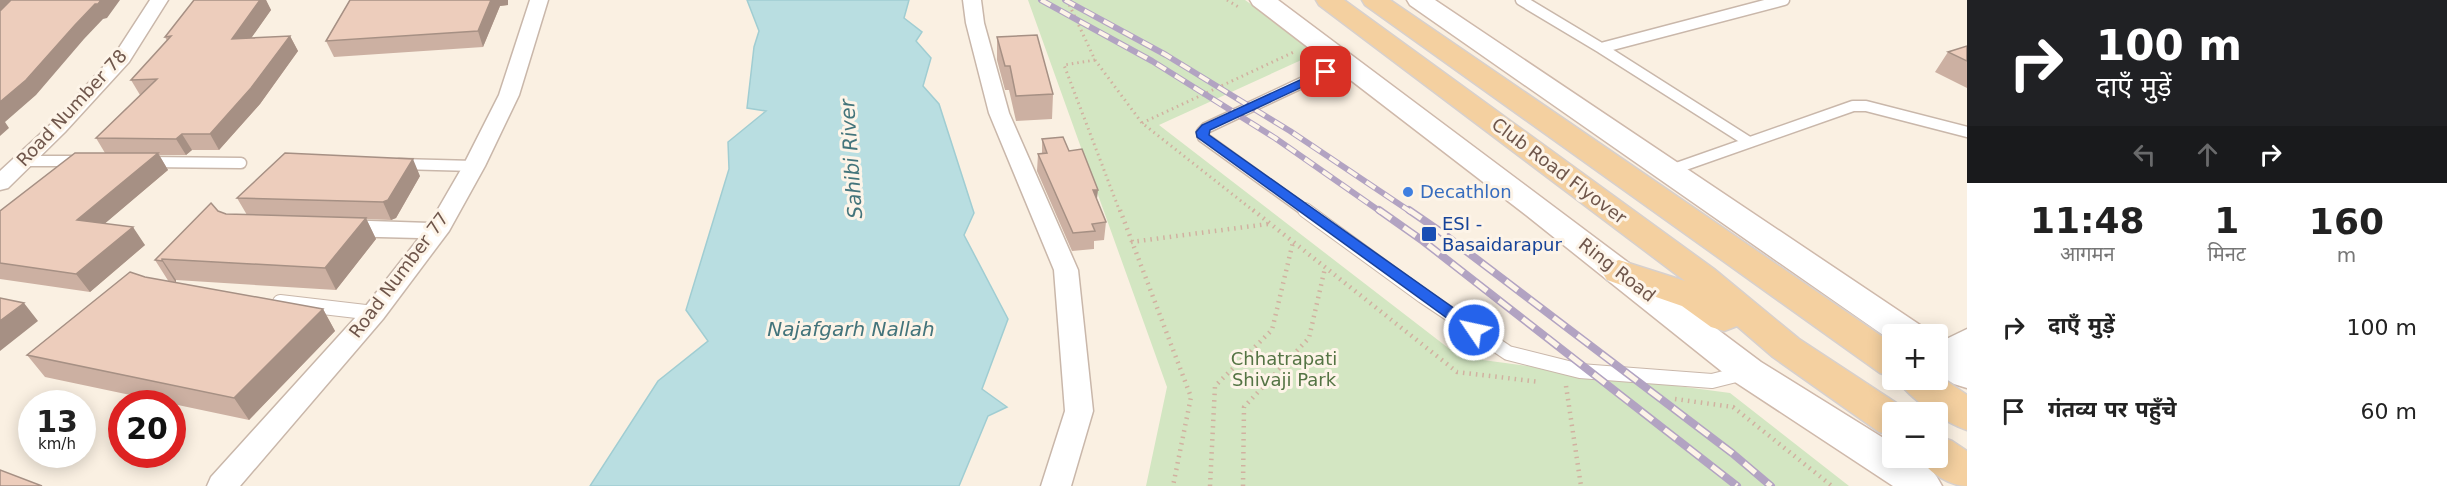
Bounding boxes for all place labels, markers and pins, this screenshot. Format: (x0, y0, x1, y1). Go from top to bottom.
pin (1300, 46, 1351, 97)
place label: Decathlon (1420, 181, 1512, 202)
marker: Decathlon (1401, 185, 1415, 199)
place label: ESI - Basaidarapur (1442, 213, 1563, 255)
marker: ESI - Basaidarapur (1420, 225, 1438, 243)

